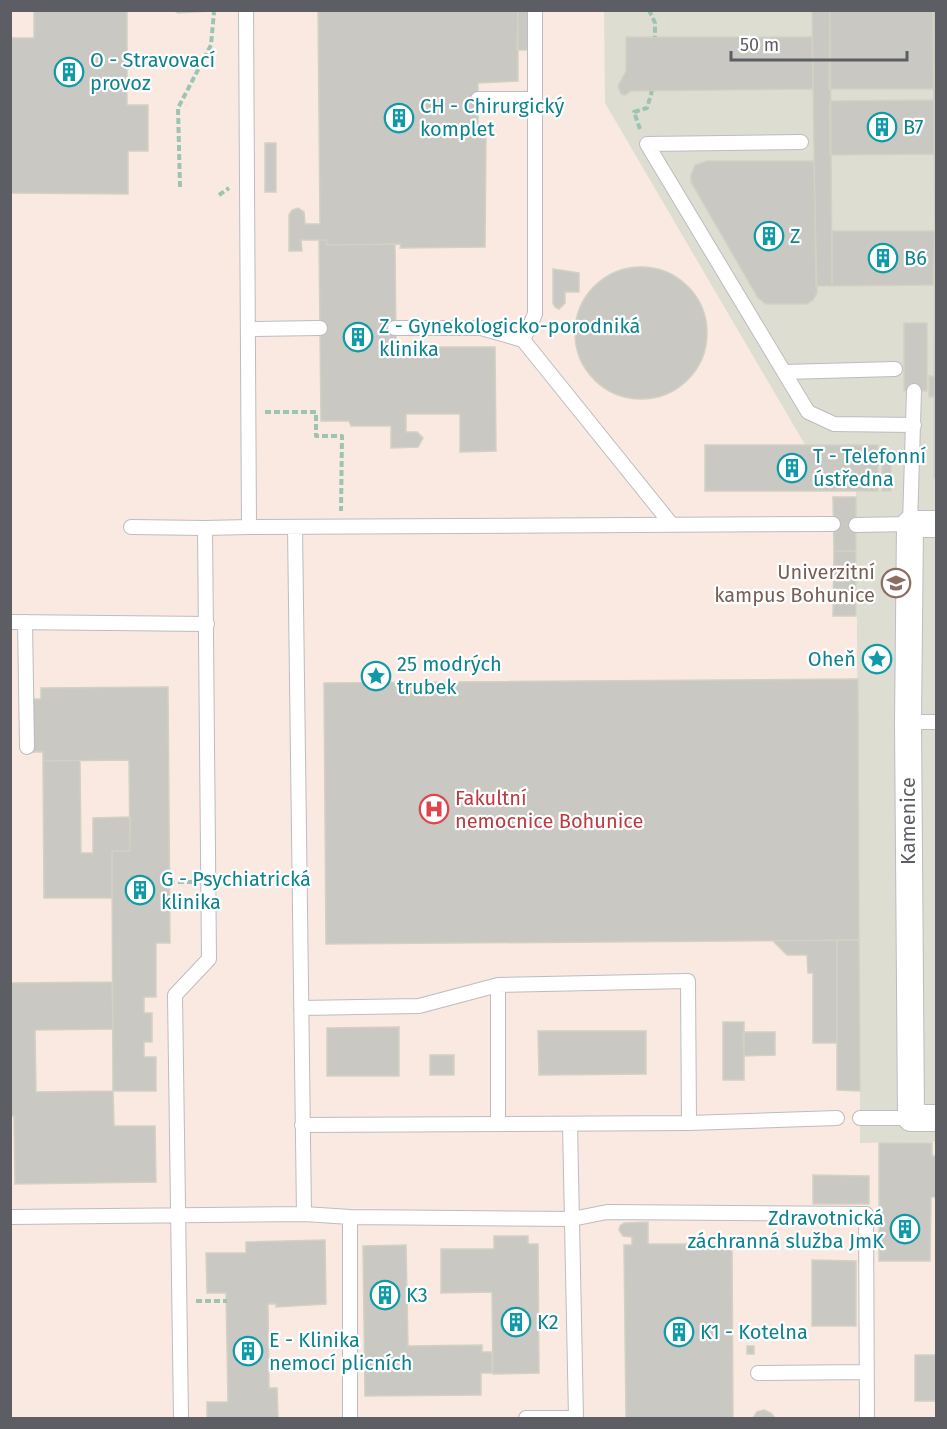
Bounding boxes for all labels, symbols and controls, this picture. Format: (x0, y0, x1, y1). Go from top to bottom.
scale bar (731, 24, 906, 62)
text: 50 m (740, 34, 779, 56)
place label: O - Stravovací provoz (90, 48, 216, 95)
building icon: O - Stravovací provoz (53, 56, 85, 88)
place label: CH - Chirurgický komplet (420, 94, 564, 141)
building icon: CH - Chirurgický komplet (383, 102, 415, 134)
building icon: B7 (866, 111, 898, 143)
place label: B7 (903, 115, 924, 139)
building icon: Z (753, 220, 785, 252)
place label: Z (790, 224, 800, 248)
building icon: B6 (867, 242, 899, 274)
place label: B6 (904, 246, 927, 270)
place label: Z - Gynekologicko-porodniká klinika (379, 314, 640, 361)
building icon: Z - Gynekologicko-porodniká klinika (342, 321, 374, 353)
place label: T - Telefonní ústředna (813, 444, 926, 491)
building icon: T - Telefonní ústředna (776, 452, 808, 484)
place label: Univerzitní kampus Bohunice (714, 560, 875, 607)
school or university icon: Univerzitní kampus Bohunice (880, 567, 912, 599)
place icon: Oheň (861, 643, 893, 675)
place label: Oheň (808, 647, 856, 671)
place label: 25 modrých trubek (397, 652, 502, 699)
place icon: 25 modrých trubek (360, 660, 392, 692)
street label: Kamenice (896, 777, 920, 865)
place label: Fakultní nemocnice Bohunice (455, 786, 643, 833)
hospital icon: Fakultní nemocnice Bohunice (418, 793, 450, 825)
place label: G - Psychiatrická klinika (161, 867, 311, 914)
building icon: G - Psychiatrická klinika (124, 874, 156, 906)
place label: Zdravotnická záchranná služba JmK (687, 1206, 884, 1253)
building icon: Zdravotnická záchranná služba JmK (889, 1213, 921, 1245)
building icon: K3 (369, 1279, 401, 1311)
place label: K3 (406, 1283, 428, 1307)
building icon: K2 (500, 1306, 532, 1338)
place label: K2 (537, 1310, 559, 1334)
building icon: K1 - Kotelna (663, 1316, 695, 1348)
place label: K1 - Kotelna (700, 1320, 808, 1344)
place label: E - Klinika nemocí plicních (269, 1328, 413, 1375)
building icon: E - Klinika nemocí plicních (232, 1335, 264, 1367)

